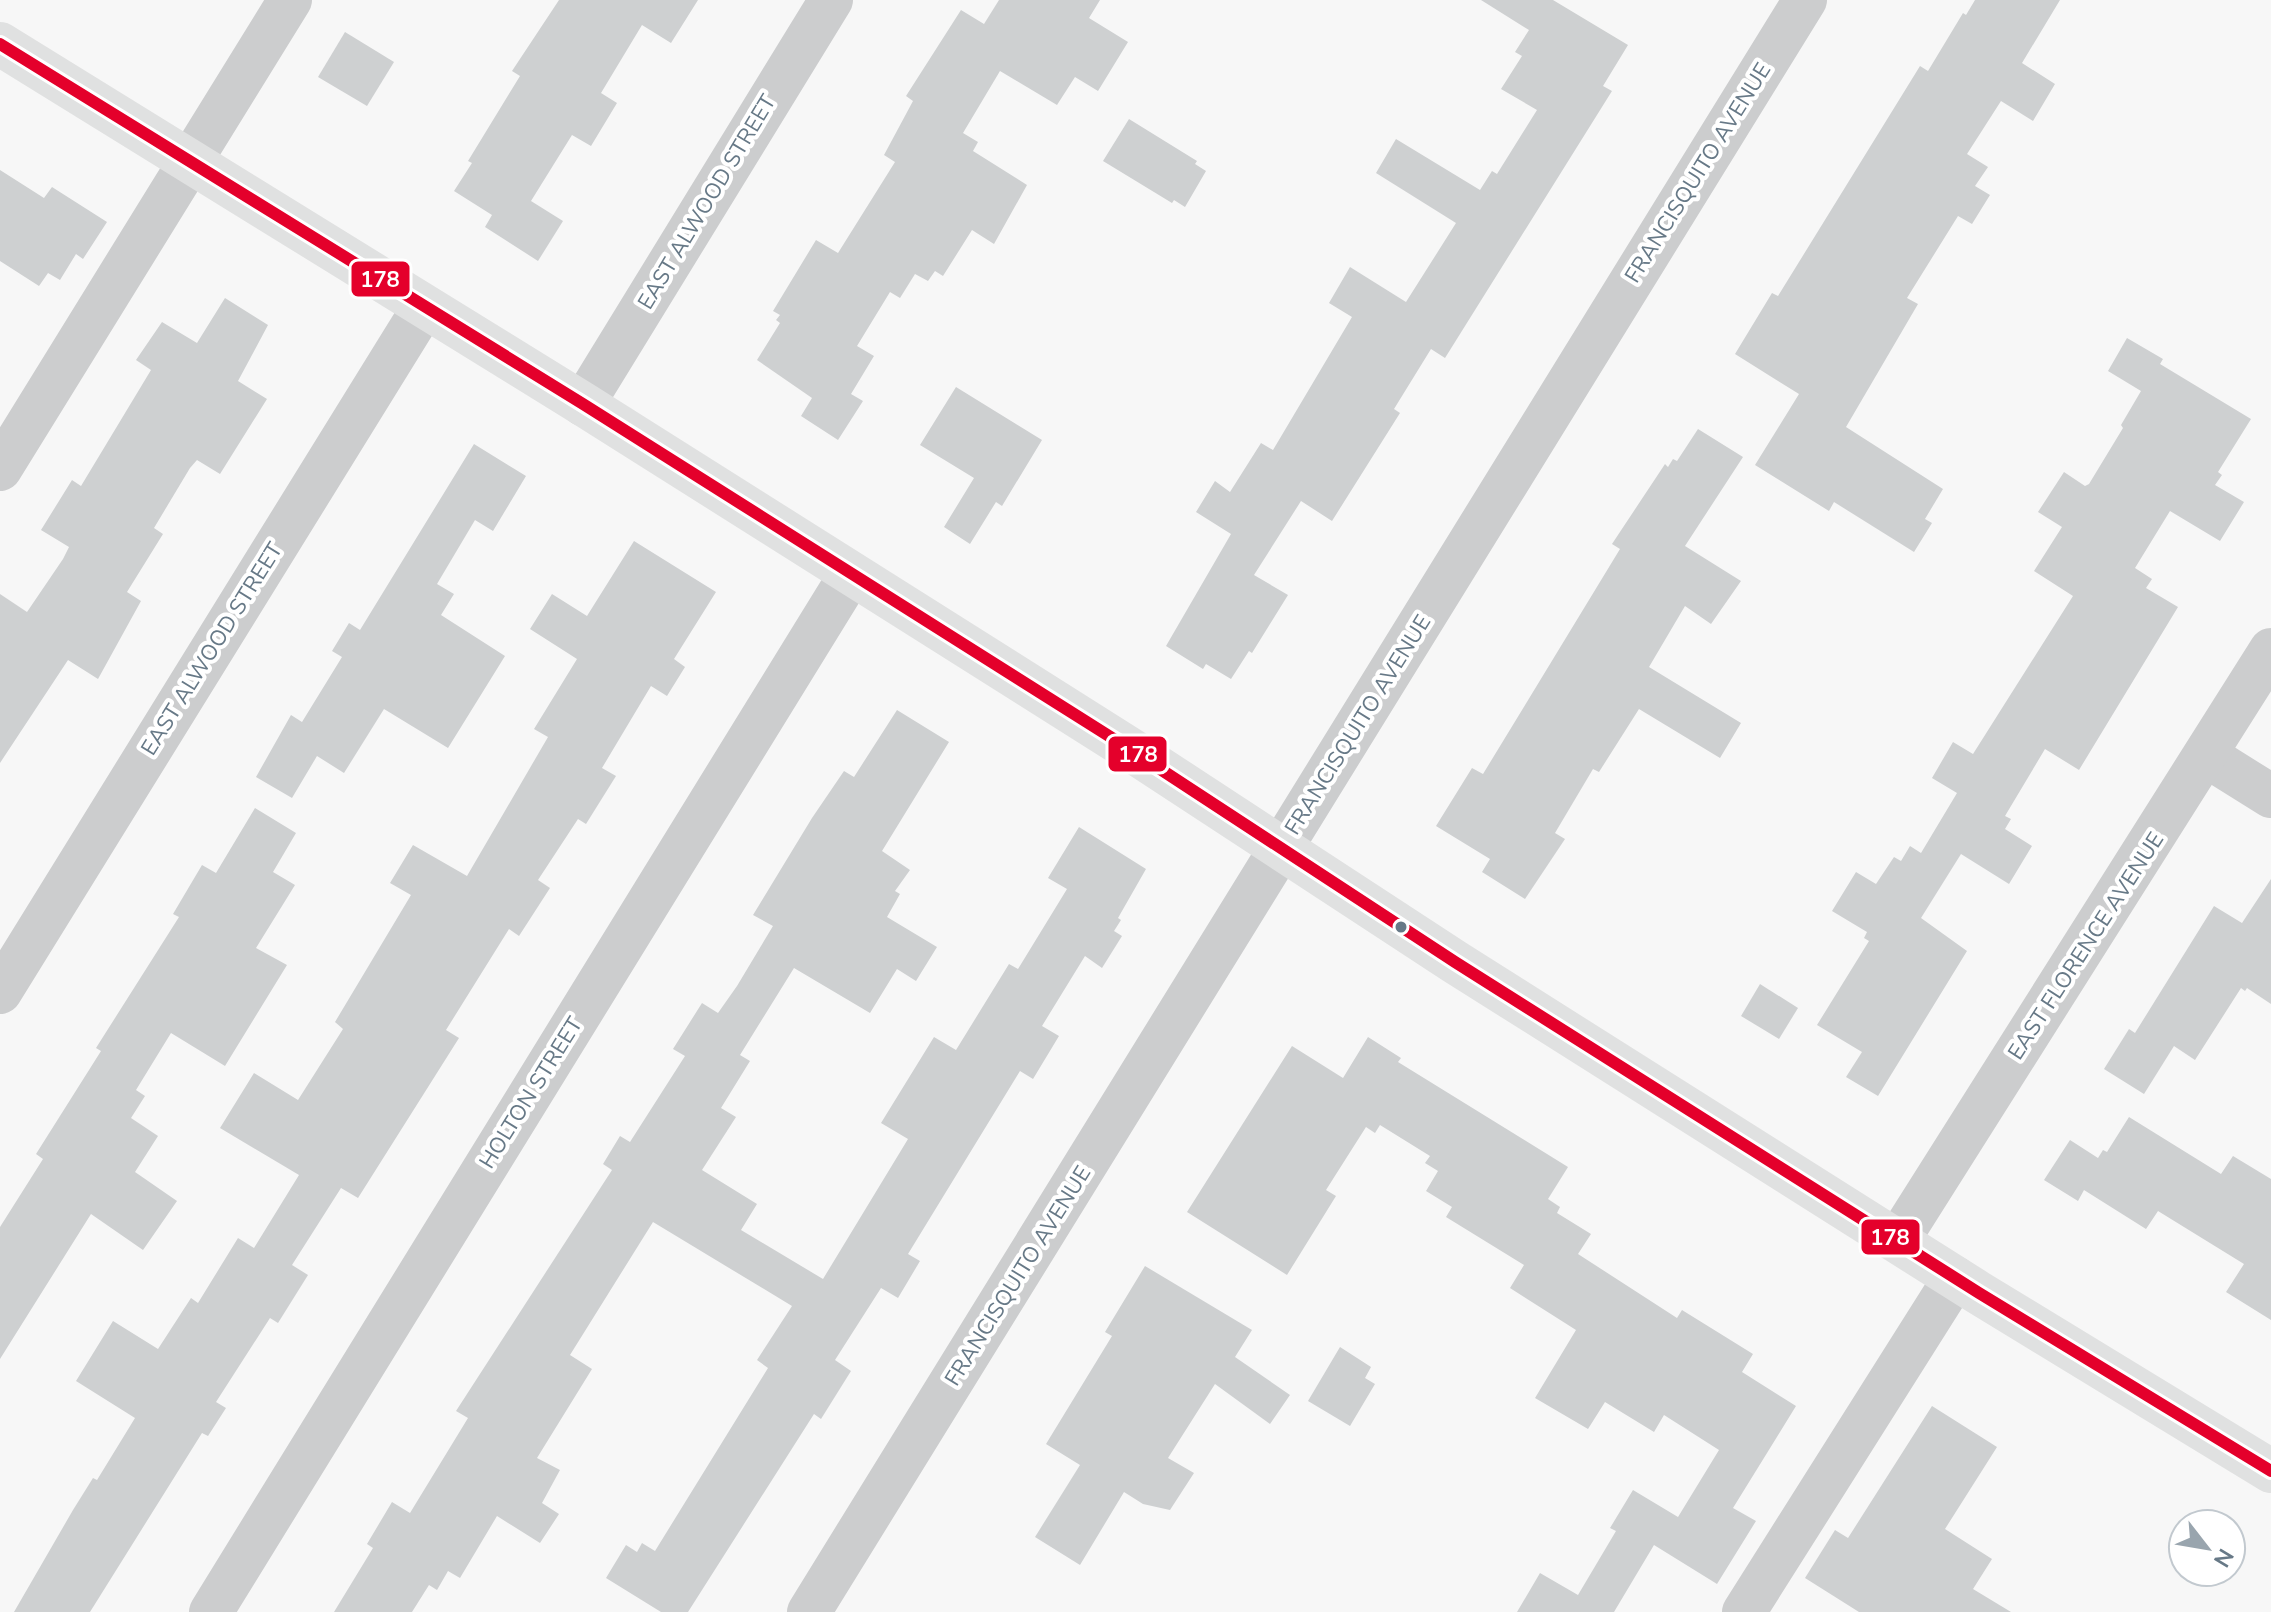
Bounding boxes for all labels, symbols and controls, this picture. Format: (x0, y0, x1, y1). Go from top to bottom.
street label: FRANCISQUITO AVENUE (1618, 57, 1778, 289)
street label: EAST ALWOOD STREET (631, 88, 784, 315)
line badge: 178 (350, 260, 411, 298)
text: 178 (360, 265, 400, 295)
street label: EAST ALWOOD STREET (134, 536, 290, 761)
street label: FRANCISQUITO AVENUE (1278, 609, 1438, 841)
line badge: 178 (1107, 735, 1168, 773)
text: 178 (1118, 740, 1158, 770)
street label: EAST FLORENCE AVENUE (2001, 826, 2171, 1066)
unlabelled marker (1393, 919, 1409, 935)
street label: HOLTON STREET (472, 1011, 590, 1175)
street label: FRANCISQUITO AVENUE (938, 1160, 1098, 1392)
line badge: 178 (1860, 1218, 1921, 1256)
text: 178 (1870, 1223, 1910, 1253)
north arrow (2167, 1508, 2247, 1588)
text: N (2206, 1543, 2240, 1573)

